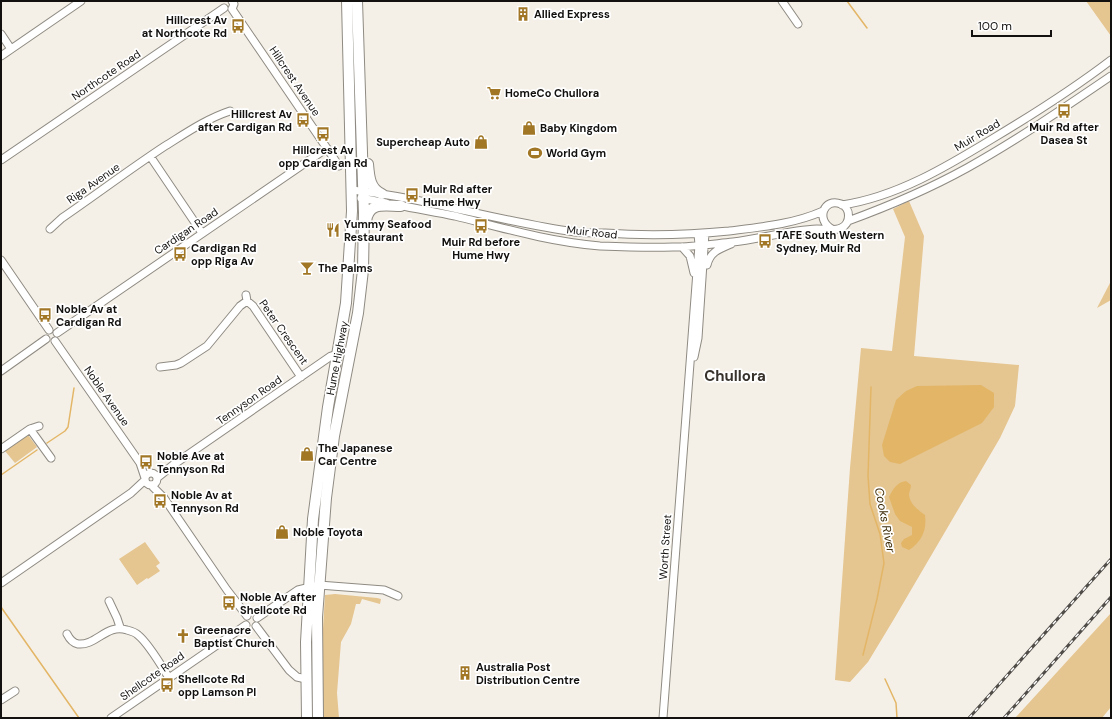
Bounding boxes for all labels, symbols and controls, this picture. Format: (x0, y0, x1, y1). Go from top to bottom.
building icon: Allied Express (515, 6, 531, 22)
place label: Allied Express (534, 7, 610, 21)
scale bar (972, 12, 1051, 38)
place label: Hillcrest Av at Northcote Rd (142, 13, 228, 40)
bus stop icon: Hillcrest Av at Northcote Rd (230, 18, 246, 34)
text: 100 m (978, 18, 1012, 34)
street label: Hillcrest Avenue (266, 43, 324, 119)
street label: Northcote Road (69, 47, 143, 103)
supermarket icon: HomeCo Chullora (486, 85, 502, 101)
place label: HomeCo Chullora (505, 86, 599, 100)
bus stop icon: Muir Rd after Dasea St (1056, 103, 1072, 119)
place label: Hillcrest Av after Cardigan Rd (198, 107, 293, 134)
bus stop icon: Hillcrest Av after Cardigan Rd (295, 112, 311, 128)
street label: Muir Road (952, 116, 1002, 154)
shop icon: Baby Kingdom (521, 120, 537, 136)
place label: Muir Rd after Dasea St (1029, 120, 1099, 147)
place label: Baby Kingdom (540, 121, 617, 135)
bus stop icon: Hillcrest Av opp Cardigan Rd (315, 126, 331, 142)
shop icon: Supercheap Auto (473, 134, 489, 150)
place label: Supercheap Auto (376, 135, 470, 149)
place label: Hillcrest Av opp Cardigan Rd (278, 143, 368, 170)
sports icon: World Gym (527, 145, 543, 161)
place label: World Gym (546, 146, 606, 160)
street label: Riga Avenue (64, 160, 122, 206)
place label: Muir Rd after Hume Hwy (423, 182, 493, 209)
bus stop icon: Muir Rd after Hume Hwy (404, 187, 420, 203)
street label: Cardigan Road (151, 204, 221, 258)
place label: Yummy Seafood Restaurant (344, 217, 431, 244)
bus stop icon: Muir Rd before Hume Hwy (473, 218, 489, 234)
restaurant icon: Yummy Seafood Restaurant (325, 222, 341, 238)
street label: Muir Road (566, 222, 618, 242)
place label: TAFE South Western Sydney, Muir Rd (776, 228, 885, 255)
bus stop icon: TAFE South Western Sydney, Muir Rd (757, 233, 773, 249)
place label: Muir Rd before Hume Hwy (442, 235, 521, 262)
place label: Cardigan Rd opp Riga Av (191, 241, 256, 268)
bus stop icon: Cardigan Rd opp Riga Av (172, 246, 188, 262)
bar icon: The Palms (299, 260, 315, 276)
place label: The Palms (318, 261, 373, 275)
street label: Peter Crescent (256, 297, 312, 367)
place label: Noble Av at Cardigan Rd (56, 302, 121, 329)
bus stop icon: Noble Av at Cardigan Rd (37, 307, 53, 323)
street label: Hume Highway (323, 320, 351, 396)
street label: Noble Avenue (81, 363, 133, 429)
district label: Chullora (704, 366, 766, 386)
street label: Tennyson Road (214, 372, 284, 428)
place label: The Japanese Car Centre (318, 441, 393, 468)
shop icon: The Japanese Car Centre (299, 446, 315, 462)
place label: Noble Ave at Tennyson Rd (157, 449, 225, 476)
bus stop icon: Noble Ave at Tennyson Rd (138, 454, 154, 470)
water label: Cooks River (871, 486, 899, 554)
place label: Noble Av at Tennyson Rd (171, 488, 239, 515)
bus stop icon: Noble Av at Tennyson Rd (152, 493, 168, 509)
street label: Worth Street (656, 514, 674, 580)
shop icon: Noble Toyota (274, 524, 290, 540)
place label: Noble Toyota (293, 525, 363, 539)
place label: Noble Av after Shellcote Rd (240, 590, 317, 617)
bus stop icon: Noble Av after Shellcote Rd (221, 595, 237, 611)
place label: Greenacre Baptist Church (194, 623, 275, 650)
church icon: Greenacre Baptist Church (175, 628, 191, 644)
street label: Shellcote Road (117, 649, 187, 703)
place label: Australia Post Distribution Centre (476, 660, 580, 687)
building icon: Australia Post Distribution Centre (457, 665, 473, 681)
place label: Shellcote Rd opp Lamson Pl (178, 672, 256, 699)
bus stop icon: Shellcote Rd opp Lamson Pl (159, 677, 175, 693)

